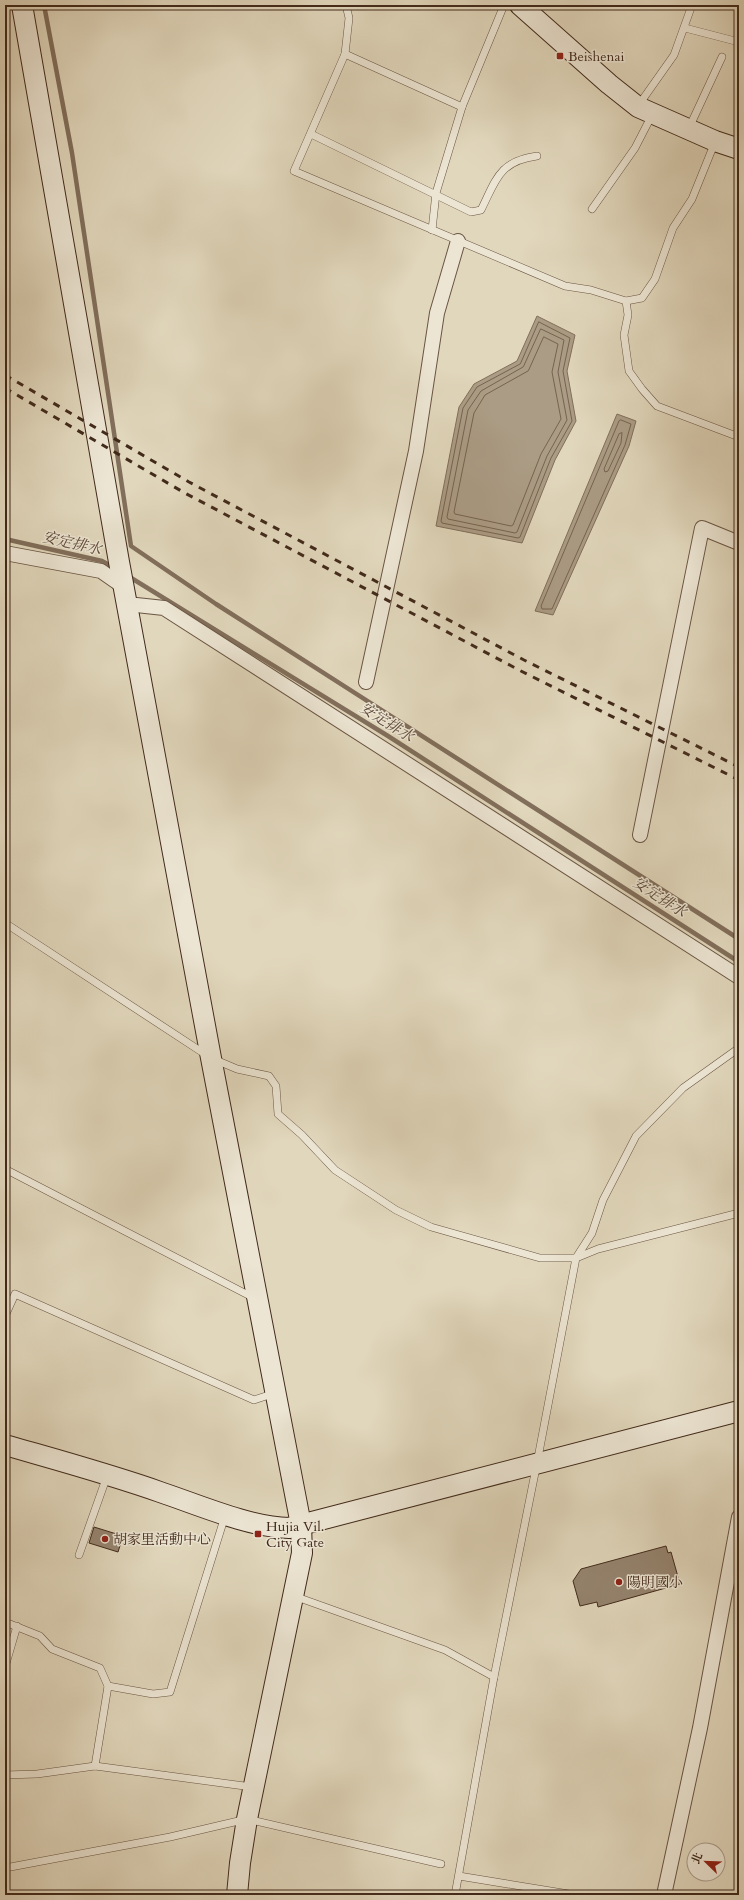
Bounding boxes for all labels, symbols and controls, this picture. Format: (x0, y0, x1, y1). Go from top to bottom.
place label: Beishenai (568, 47, 625, 66)
marker: Beishenai (555, 51, 565, 61)
water label: 安定排水 (41, 527, 105, 560)
water label: 安定排水 (356, 698, 419, 747)
water label: 安定排水 (629, 872, 692, 923)
place label: Hujia Vil. City Gate (266, 1517, 324, 1552)
marker: Hujia Vil. City Gate (253, 1529, 263, 1539)
place label: 胡家里活動中心 (113, 1530, 211, 1549)
marker: 胡家里活動中心 (100, 1534, 110, 1544)
place label: 陽明國小 (627, 1573, 683, 1592)
marker: 陽明國小 (614, 1577, 624, 1587)
north arrow (686, 1842, 726, 1882)
text: 北 (688, 1850, 706, 1866)

